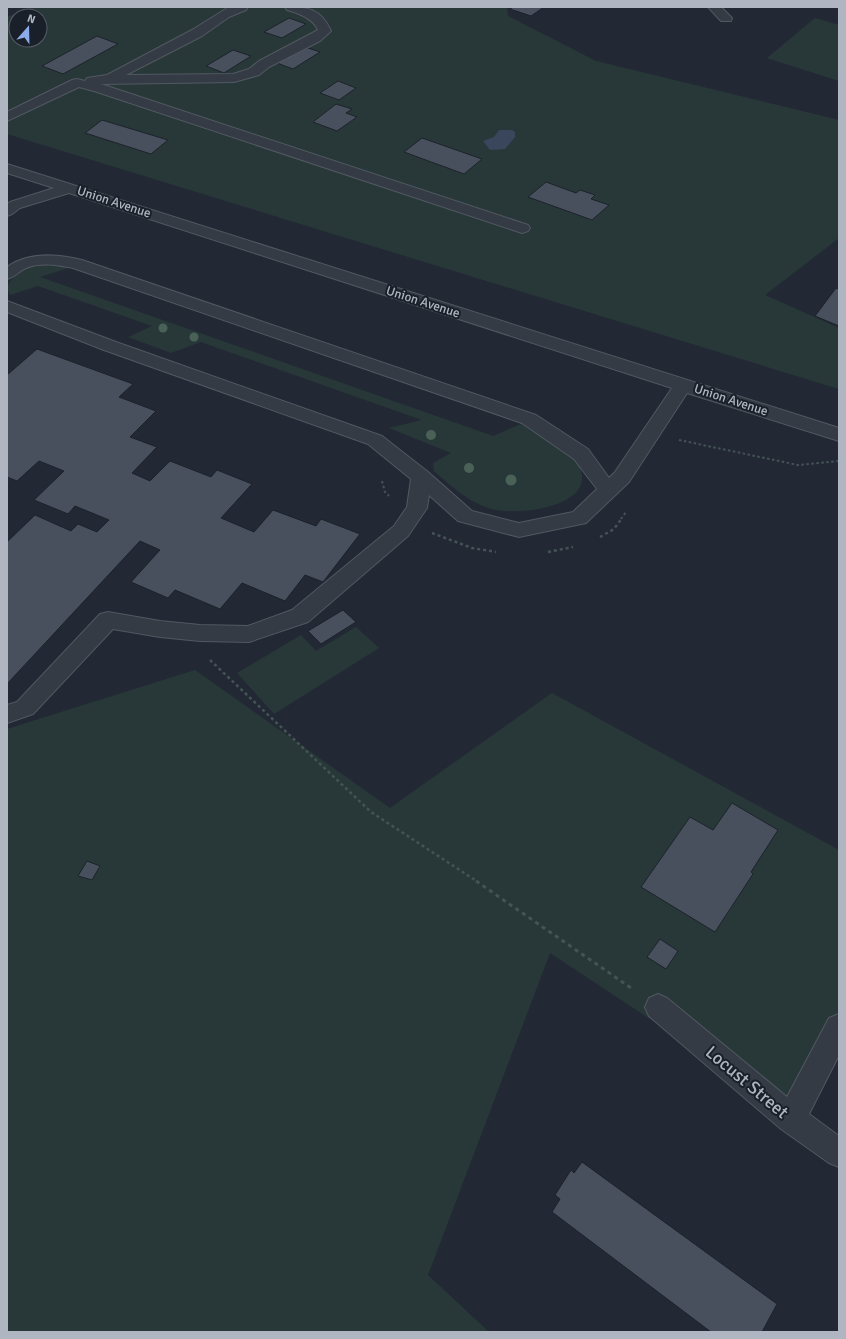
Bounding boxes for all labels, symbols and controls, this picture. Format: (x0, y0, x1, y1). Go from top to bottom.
north arrow (8, 8, 48, 48)
text: N (25, 12, 37, 26)
street label: Union Avenue (75, 183, 153, 221)
street label: Union Avenue (384, 283, 462, 321)
street label: Union Avenue (692, 381, 770, 419)
street label: Locust Street (701, 1041, 793, 1123)

